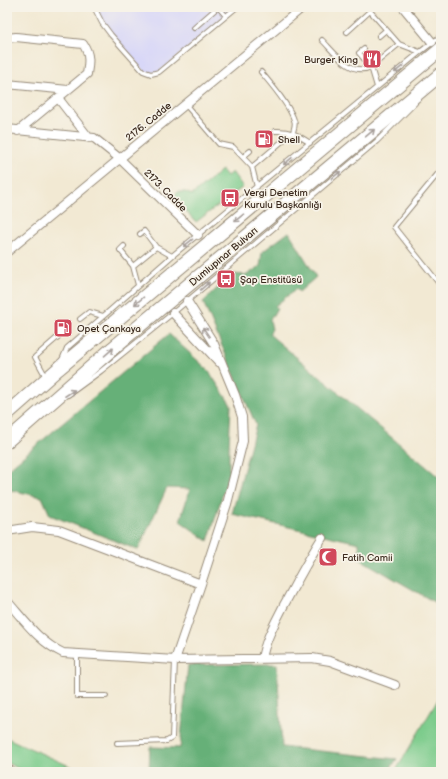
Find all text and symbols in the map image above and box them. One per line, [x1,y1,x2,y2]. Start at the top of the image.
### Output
restaurant icon: Burger King [361,48,383,70]
place label: Burger King [304,54,358,66]
one-way arrow [394,65,405,73]
street label: 2176. Cadde [123,100,174,144]
fuel station icon: Shell [253,128,275,150]
one-way arrow [365,129,375,138]
place label: Shell [278,134,300,146]
one-way arrow [283,156,294,165]
street label: 2173. Cadde [141,167,189,215]
one-way arrow [331,171,342,180]
bus stop icon: Vergi Denetim Kurulu Başkanlığı [219,187,241,209]
place label: Vergi Denetim Kurulu Başkanlığı [244,187,322,211]
one-way arrow [234,213,245,222]
street label: Dumlupınar Bulvarı [187,225,260,289]
one-way arrow [183,239,193,248]
bus stop icon: Şap Enstitüsü [215,268,237,290]
place label: Şap Enstitüsü [240,274,302,286]
one-way arrow [200,281,210,291]
one-way arrow [134,297,145,306]
fuel station icon: Opet Çankaya [52,317,74,339]
place label: Opet Çankaya [77,323,141,335]
one-way arrow [202,327,210,338]
one-way arrow [104,347,114,356]
one-way arrow [65,389,76,397]
mosque icon: Fatih Camii [317,546,339,568]
place label: Fatih Camii [342,552,393,564]

